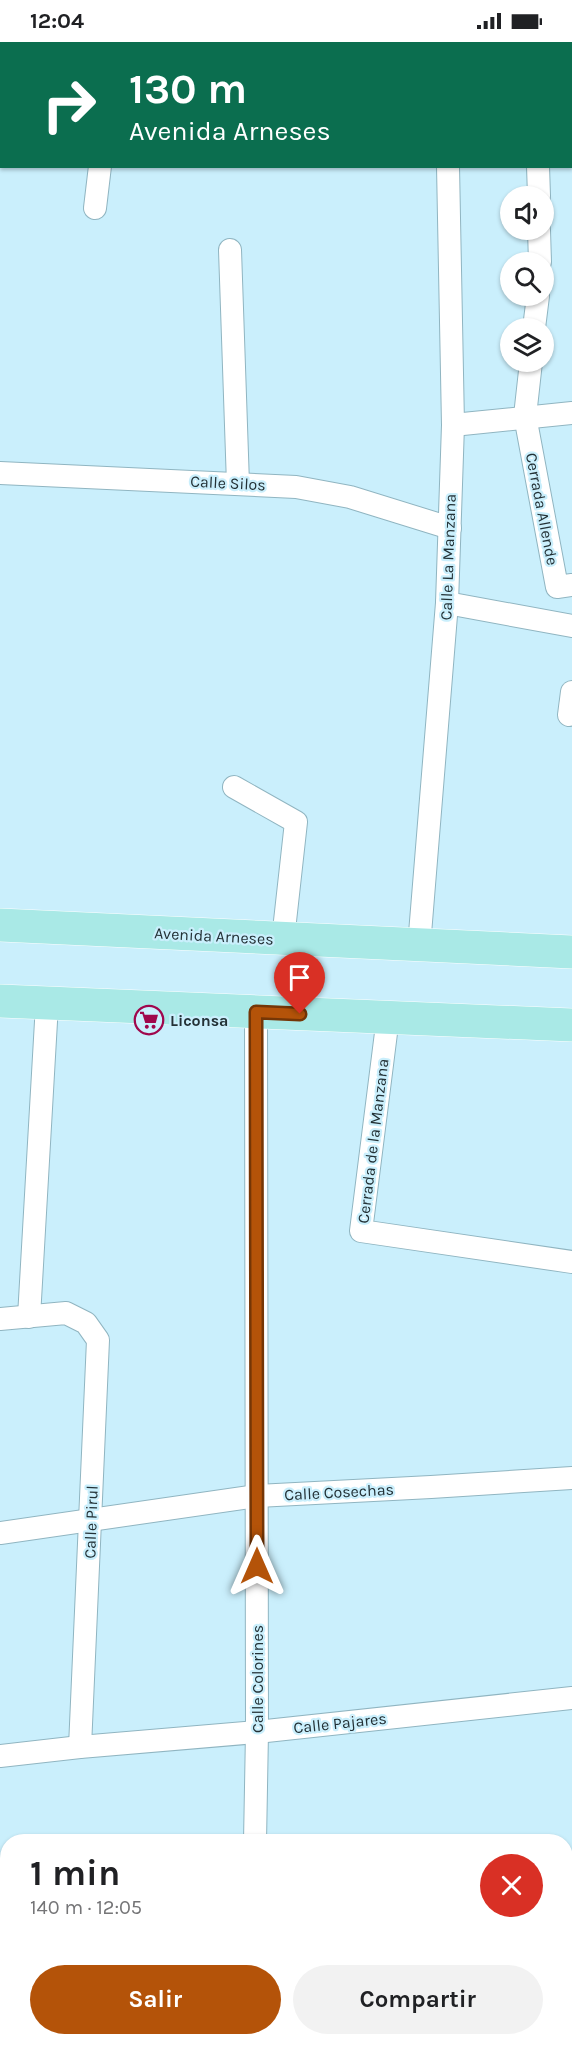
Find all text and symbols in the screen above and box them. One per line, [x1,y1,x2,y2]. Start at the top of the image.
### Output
text: 12:04 [30,8,84,34]
text: 130 m [129,64,247,114]
icon: right [30,66,108,144]
text: Avenida Arneses [129,115,331,147]
map controls [500,186,554,372]
button: sound [500,186,554,240]
button: search [500,252,554,306]
button: layers [500,318,554,372]
street label: Cerrada Allende [522,451,562,567]
street label: Calle Silos [190,472,266,494]
street label: Calle La Manzana [436,493,460,621]
street label: Avenida Arneses [154,923,274,949]
pin [274,952,325,1014]
icon: arrive [283,961,316,994]
supermarket icon: Liconsa [133,1004,165,1036]
place label: Liconsa [170,1011,228,1030]
street label: Cerrada de la Manzana [353,1057,393,1225]
street label: Calle Cosechas [284,1480,394,1504]
street label: Calle Pirul [80,1485,102,1559]
position arrow [225,1534,289,1598]
street label: Calle Colorines [248,1625,267,1733]
street label: Calle Pajares [293,1709,387,1737]
text: 1 min [30,1852,120,1894]
button: close [480,1854,543,1917]
text: 140 m · 12:05 [30,1896,142,1919]
button: Salir [30,1965,281,2034]
button: Compartir [293,1965,543,2034]

